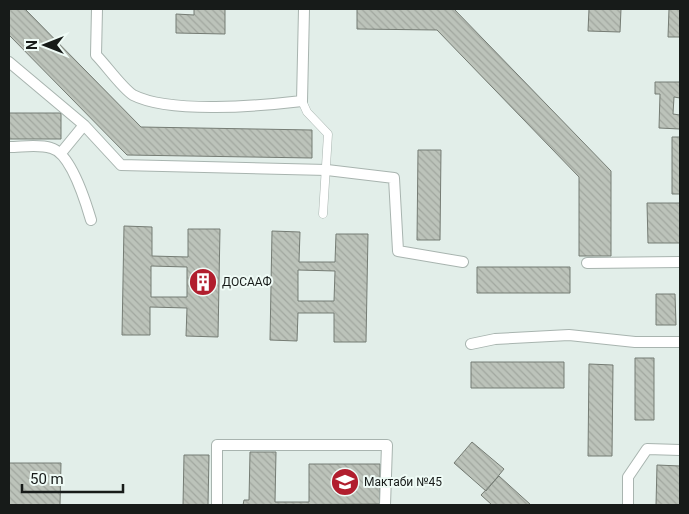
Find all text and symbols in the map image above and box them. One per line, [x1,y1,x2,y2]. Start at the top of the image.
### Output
north arrow [20,20,70,70]
text: N [24,40,40,50]
building icon: ДОСААФ [188,267,218,297]
place label: ДОСААФ [222,275,272,289]
scale bar [22,462,124,494]
school or university icon: Мактаби №45 [330,467,360,497]
text: 50 m [30,470,64,488]
place label: Мактаби №45 [364,475,442,489]

